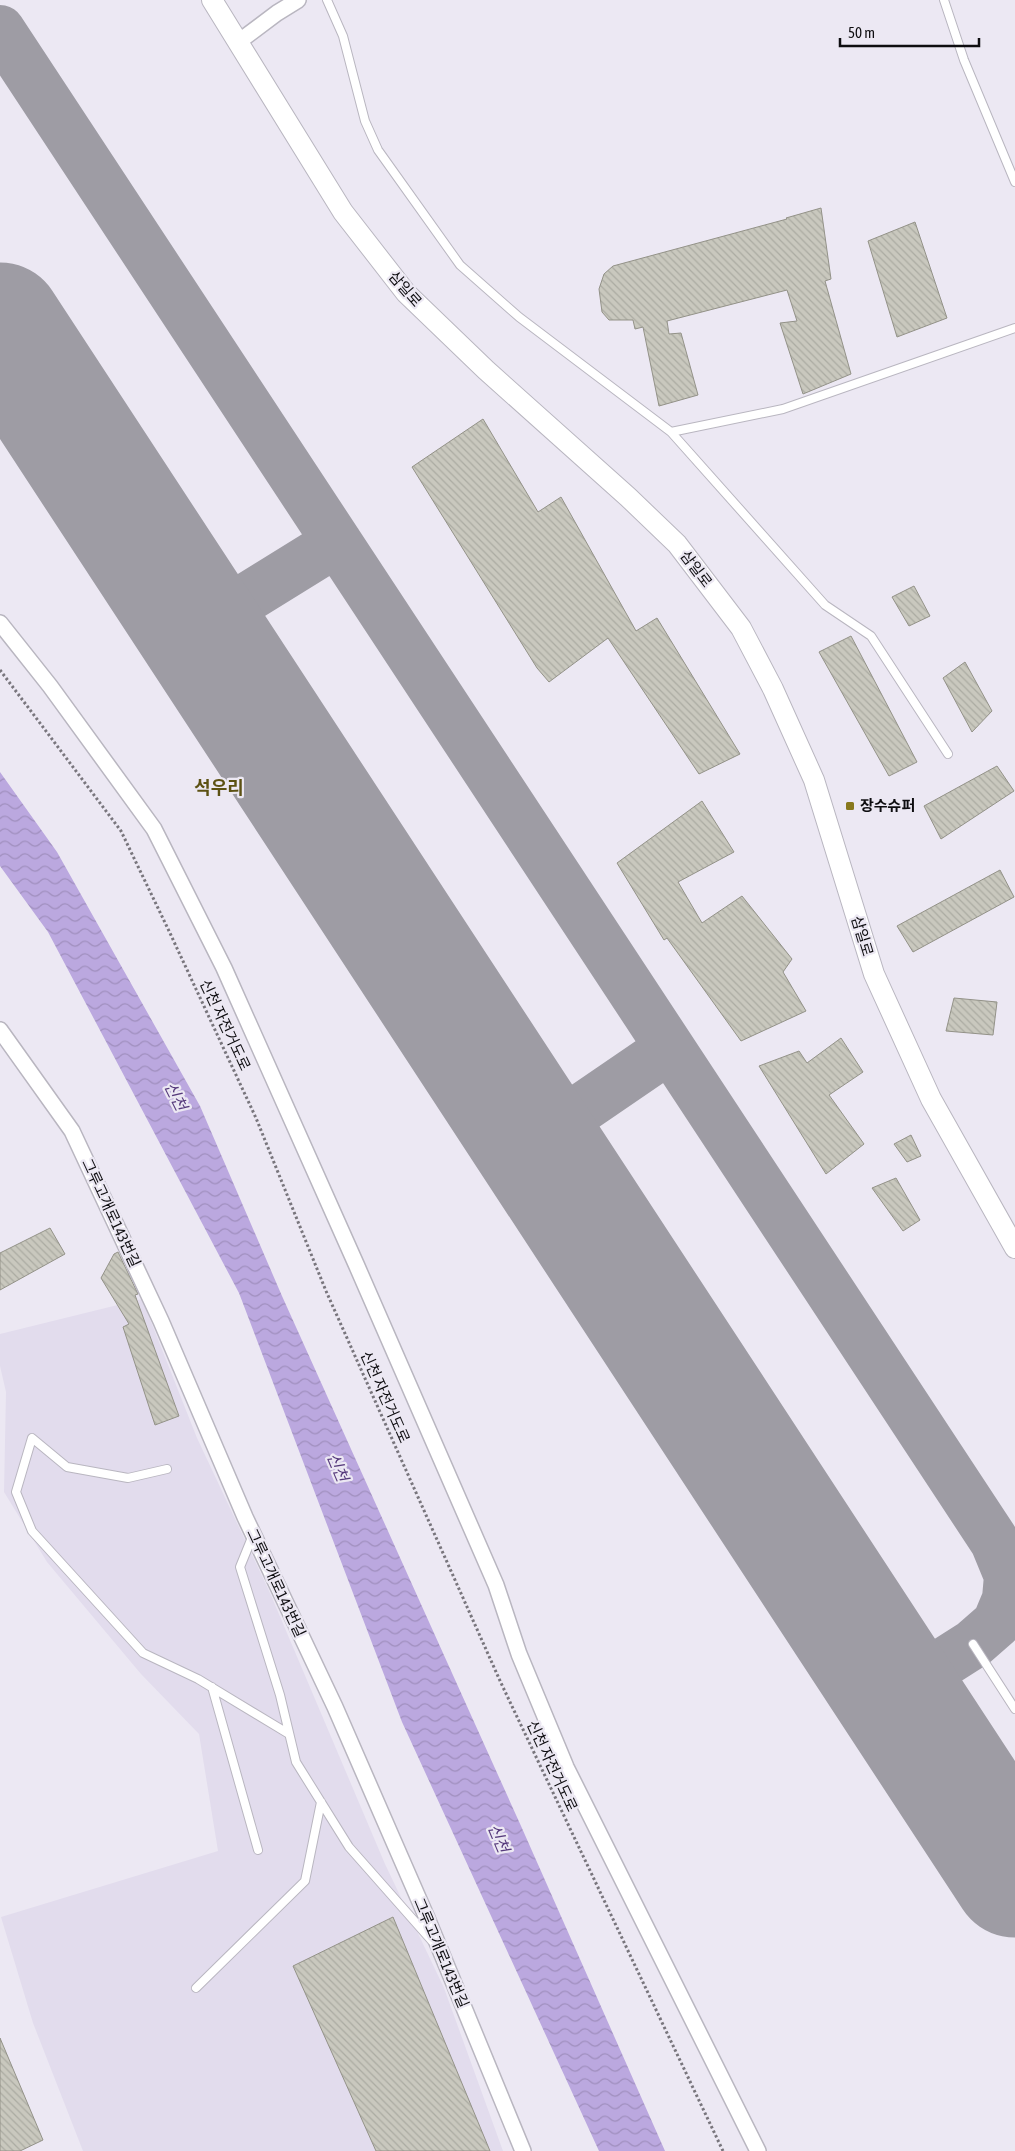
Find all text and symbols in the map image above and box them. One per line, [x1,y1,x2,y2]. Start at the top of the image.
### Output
scale bar [840,15,979,47]
text: 50 m [848,24,875,41]
street label: 삼일로 [385,267,425,310]
street label: 삼일로 [677,547,716,590]
district label: 석우리 [194,777,244,798]
place label: 장수슈퍼 [860,797,915,814]
marker: 장수슈퍼 [844,800,856,812]
street label: 삼일로 [848,914,877,958]
street label: 신천 자전거도로 [197,976,254,1073]
water label: 신천 [161,1079,192,1115]
street label: 그루고개로143번길 [79,1156,144,1270]
street label: 신천 자전거도로 [358,1348,413,1445]
water label: 신천 [324,1450,353,1486]
street label: 그루고개로143번길 [244,1526,309,1640]
street label: 신천 자전거도로 [524,1717,581,1814]
water label: 신천 [485,1821,514,1857]
street label: 그루고개로143번길 [411,1895,472,2010]

